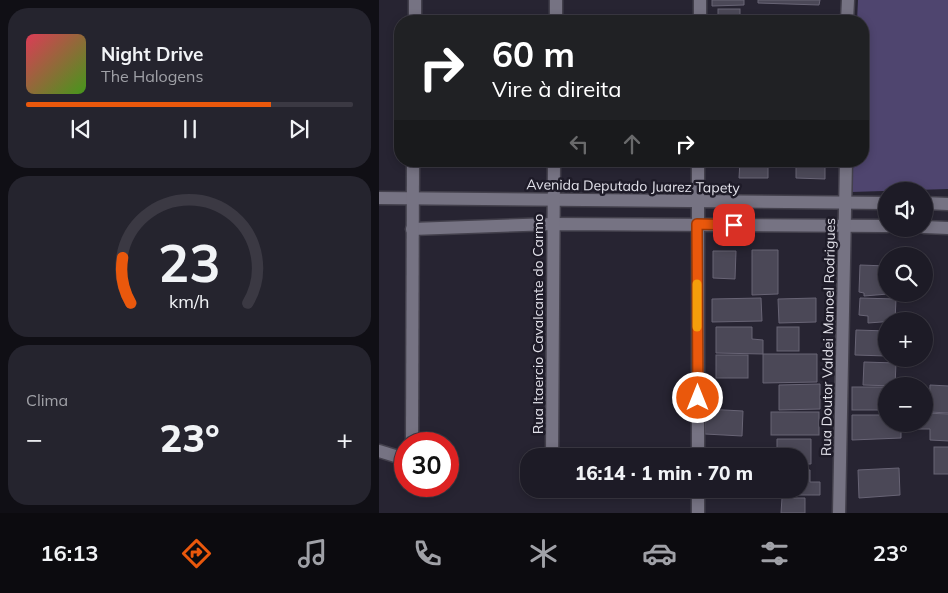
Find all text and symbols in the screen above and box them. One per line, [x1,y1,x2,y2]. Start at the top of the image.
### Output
text: 60 m [492,32,575,76]
icon: right [409,35,474,100]
text: Night Drive [101,42,203,66]
text: The Halogens [101,66,203,86]
text: Vire à direita [492,75,621,103]
icon: previous [67,115,95,143]
icon: pause [176,115,204,143]
icon: next [285,115,313,143]
icon: left [565,130,593,158]
icon: ahead [618,130,646,158]
icon: right [671,130,699,158]
street label: Avenida Deputado Juarez Tapety [526,175,740,197]
map controls [878,182,933,432]
button: sound [878,182,933,237]
pin [713,204,755,246]
icon: arrive [720,211,748,239]
street label: Rua Itaercio Cavalcante do Carmo [529,214,547,434]
street label: Rua Doutor Valdei Manoel Rodrigues [817,218,839,456]
text: 23 [158,230,221,295]
button: search [878,247,933,302]
text: km/h [169,290,210,312]
button: + [878,312,933,367]
position arrow [671,371,723,423]
button: − [878,377,933,432]
text: Clima [26,390,68,410]
text: 23° [159,414,220,462]
text: − [26,421,43,456]
text: + [336,421,353,456]
speed limit sign: 30 [394,432,459,497]
text: 16:14 · 1 min · 70 m [575,461,753,485]
icon: directions [179,536,214,571]
icon: music [295,536,330,571]
icon: phone [410,536,445,571]
icon: climate [526,536,561,571]
icon: car [642,536,677,571]
icon: filters [757,536,792,571]
text: 16:13 [40,539,99,567]
text: 23° [873,539,908,567]

